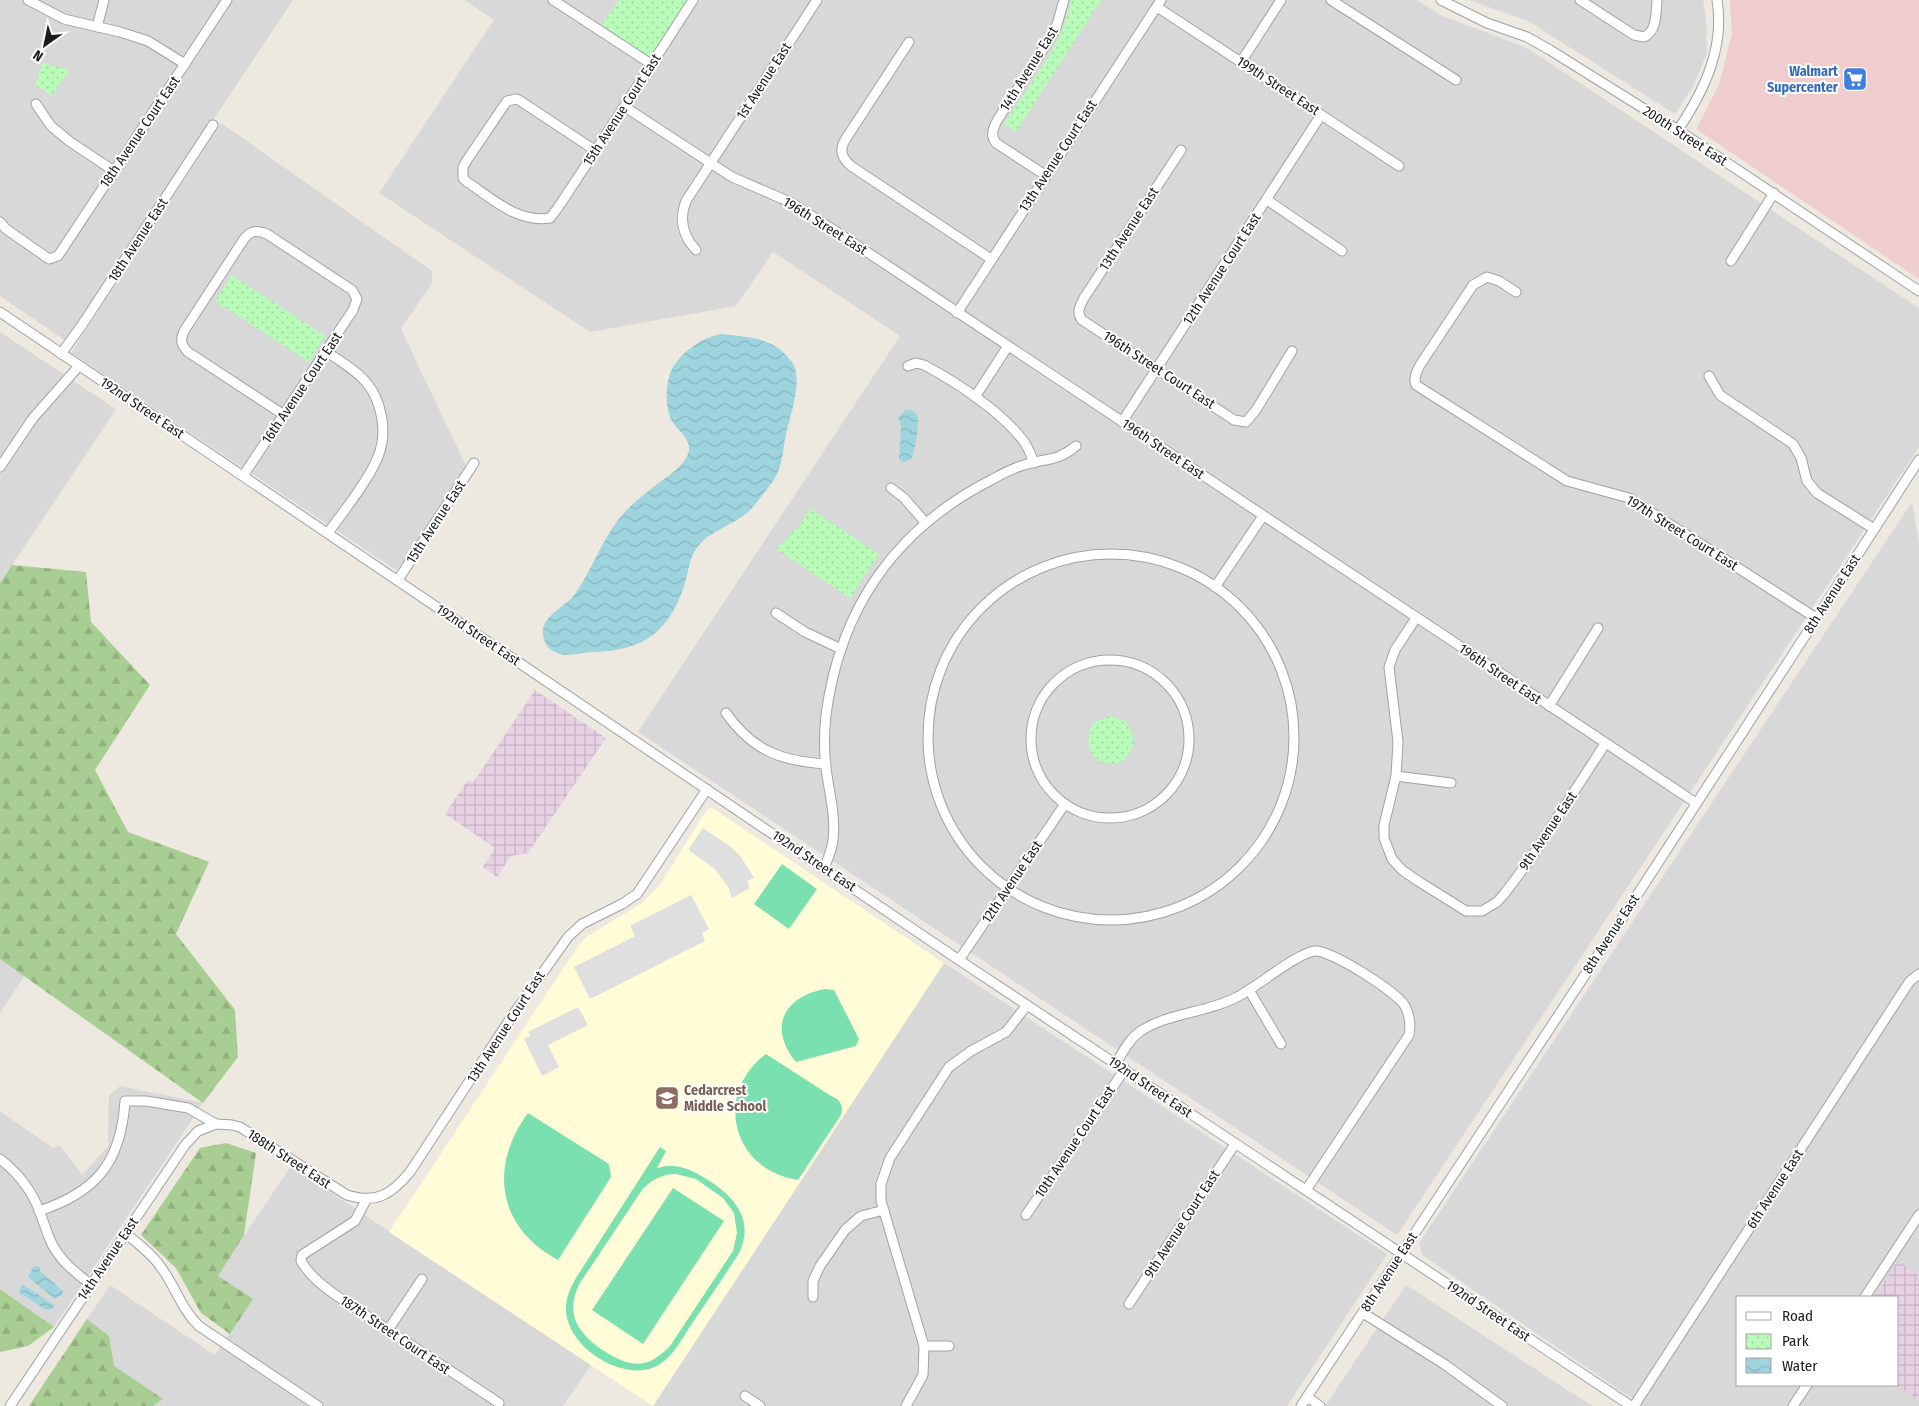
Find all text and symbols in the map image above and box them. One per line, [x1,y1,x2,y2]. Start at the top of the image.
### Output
north arrow [20,20,70,70]
street label: 14th Avenue East [996,23,1062,114]
street label: 1st Avenue East [733,39,795,123]
text: N [30,46,46,65]
street label: 15th Avenue Court East [579,50,665,169]
street label: 199th Street East [1233,53,1323,119]
place label: Walmart Supercenter [1767,63,1839,96]
supermarket icon: Walmart Supercenter [1842,66,1868,92]
street label: 18th Avenue Court East [96,73,184,191]
street label: 13th Avenue Court East [1015,96,1101,215]
street label: 200th Street East [1640,102,1731,170]
street label: 13th Avenue East [1096,184,1163,274]
street label: 196th Street East [780,193,871,259]
street label: 18th Avenue East [105,194,172,285]
street label: 12th Avenue Court East [1179,209,1265,328]
street label: 196th Street Court East [1100,327,1219,413]
street label: 16th Avenue Court East [258,329,346,447]
street label: 192nd Street East [97,374,188,443]
street label: 196th Street East [1118,415,1208,483]
street label: 15th Avenue East [403,477,470,567]
street label: 197th Street Court East [1623,492,1741,575]
street label: 8th Avenue East [1800,551,1864,637]
street label: 192nd Street East [433,601,524,670]
street label: 196th Street East [1455,640,1545,708]
street label: 9th Avenue East [1515,788,1581,874]
street label: 192nd Street East [769,827,860,896]
street label: 12th Avenue East [978,837,1046,927]
street label: 8th Avenue East [1579,891,1643,977]
street label: 13th Avenue Court East [463,967,549,1086]
street label: 192nd Street East [1105,1053,1196,1122]
place label: Cedarcrest Middle School [684,1082,766,1115]
street label: 10th Avenue Court East [1031,1082,1119,1201]
school or university icon: Cedarcrest Middle School [654,1085,680,1111]
street label: 188th Street East [244,1126,334,1193]
street label: 6th Avenue East [1743,1146,1807,1232]
street label: 9th Avenue Court East [1141,1166,1224,1281]
street label: 14th Avenue East [74,1214,142,1304]
street label: 8th Avenue East [1357,1229,1421,1315]
street label: 192nd Street East [1443,1277,1534,1346]
street label: 187th Street Court East [337,1292,454,1378]
legend [1736,1296,1899,1386]
text: Road [1782,1307,1813,1325]
text: Park [1782,1332,1809,1350]
text: Water [1782,1357,1818,1375]

